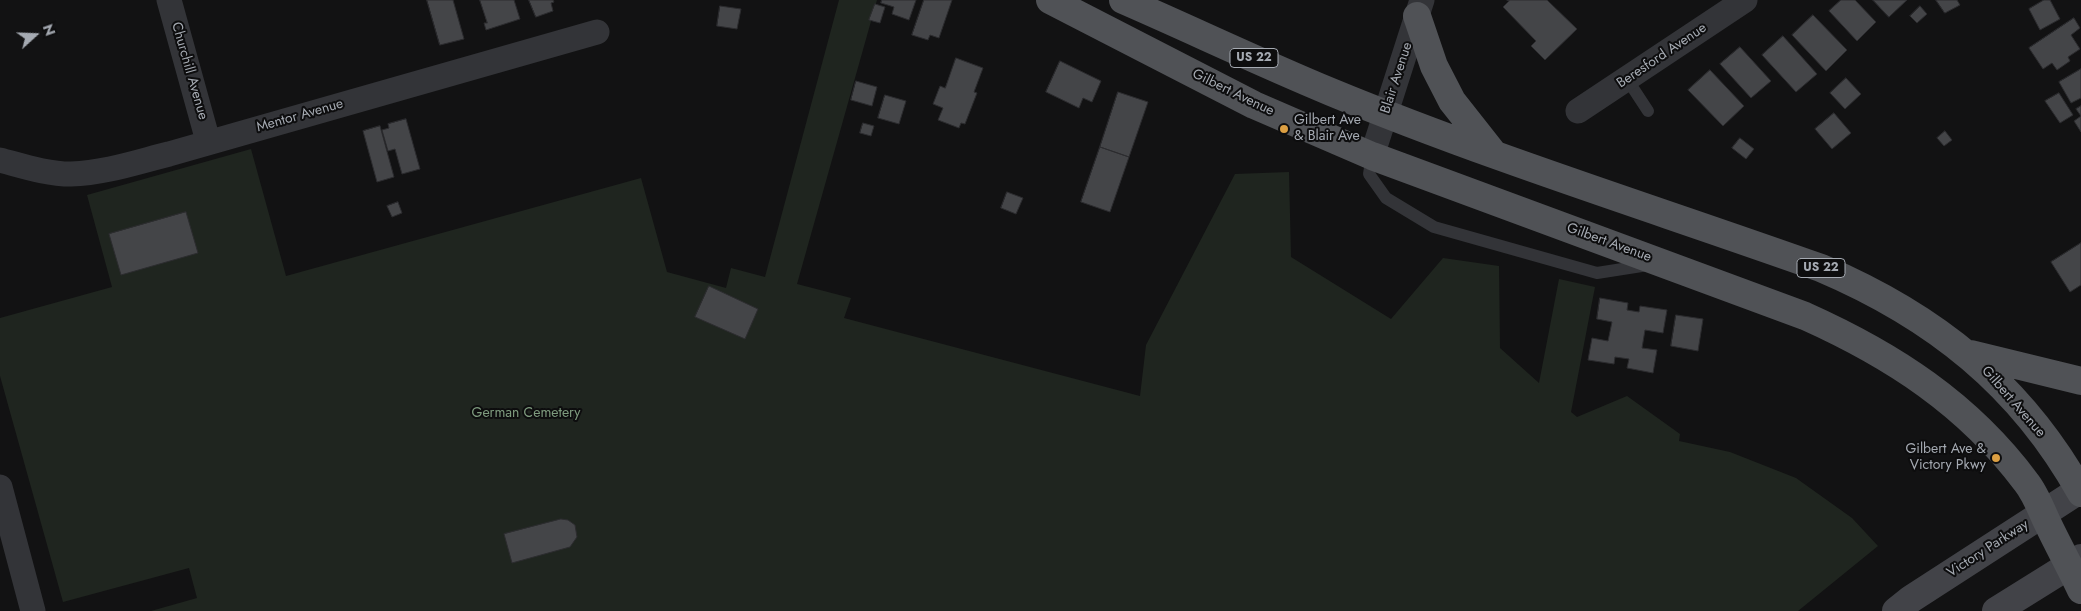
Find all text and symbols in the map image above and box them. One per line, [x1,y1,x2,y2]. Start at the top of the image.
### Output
north arrow [10,10,60,60]
street label: Churchill Avenue [167,20,211,122]
street label: Beresford Avenue [1614,20,1710,92]
text: N [38,21,60,39]
street label: Blair Avenue [1378,40,1416,116]
road number: US 22 [1230,48,1278,68]
street label: Gilbert Avenue [1189,66,1277,120]
street label: Mentor Avenue [255,96,345,136]
place label: Gilbert Ave & Blair Ave [1294,113,1361,146]
marker: Gilbert Ave & Blair Ave [1278,123,1290,135]
street label: Gilbert Avenue [1564,220,1654,266]
road number: US 22 [1797,258,1845,278]
street label: Gilbert Avenue [1978,363,2048,441]
park label: German Cemetery [472,406,580,422]
place label: Gilbert Ave & Victory Pkwy [1905,442,1986,474]
marker: Gilbert Ave & Victory Pkwy [1990,452,2002,464]
street label: Victory Parkway [1944,516,2032,582]

